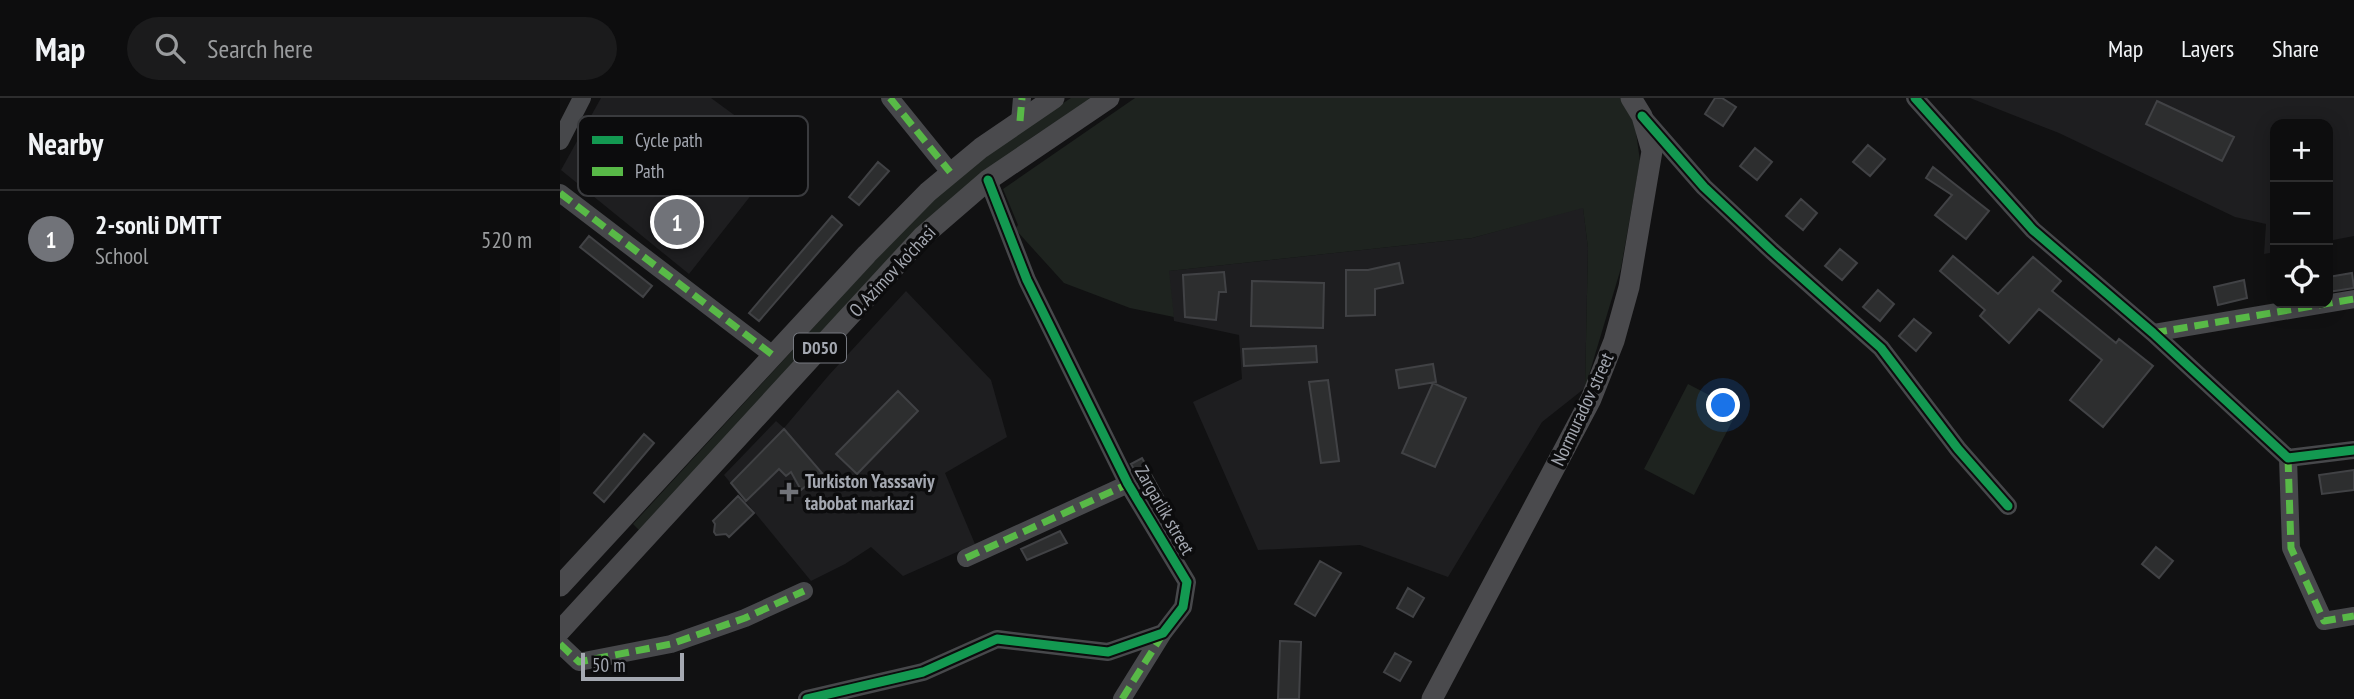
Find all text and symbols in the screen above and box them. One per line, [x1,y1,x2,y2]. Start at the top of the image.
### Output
search box [127,17,617,80]
text: Map [35,27,85,70]
icon: search [151,29,189,67]
text: Search here [207,32,313,65]
text: Map [2108,33,2143,64]
text: Layers [2181,33,2234,64]
text: Share [2272,33,2319,64]
legend [578,116,808,196]
map controls [2270,119,2333,308]
button: + [2270,119,2333,182]
text: Nearby [28,124,103,163]
text: Cycle path [635,128,703,152]
text: Path [635,159,664,183]
button: − [2270,182,2333,245]
pin: 1 [654,196,700,248]
text: 2-sonli DMTT [95,208,221,241]
street label: O. Azimov ko'chasi [844,220,940,322]
text: 1 [46,225,57,254]
text: 520 m [481,225,532,254]
text: School [95,241,148,270]
button: locate [2270,245,2333,308]
road number: D050 [794,334,846,362]
street label: Normuradov street [1545,348,1619,469]
your location [1706,388,1740,422]
street label: Zargarlik street [1130,461,1201,560]
place label: Turkiston Yasssaviy tabobat markazi [805,469,935,515]
marker: Turkiston Yasssaviy tabobat markazi [779,482,799,502]
scale bar [581,650,684,682]
text: 50 m [592,653,626,677]

